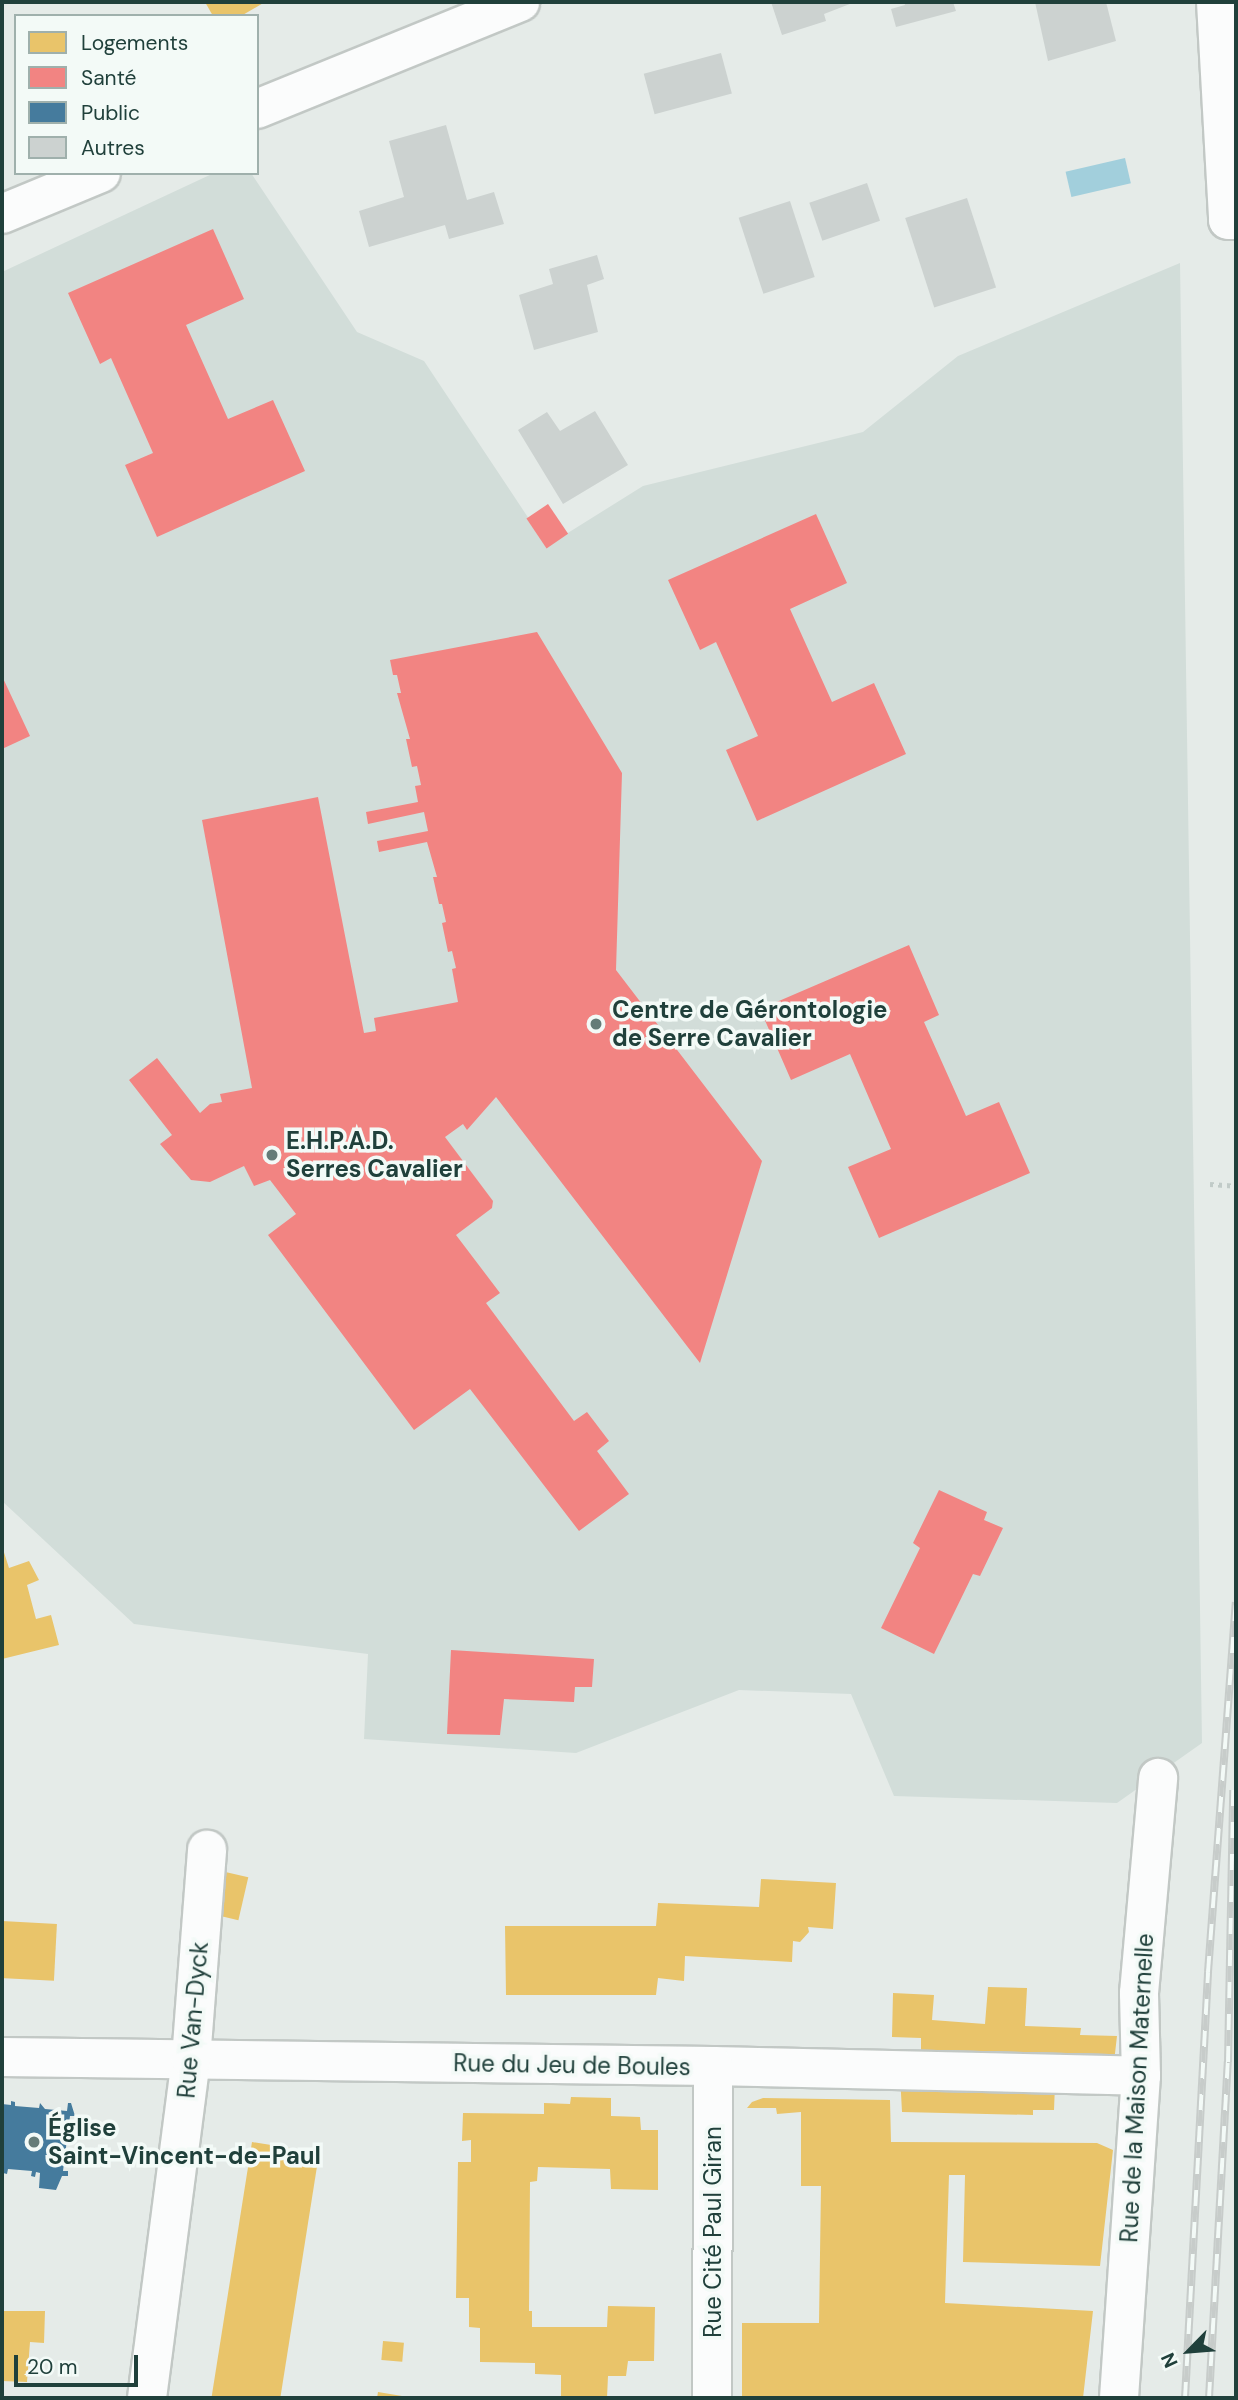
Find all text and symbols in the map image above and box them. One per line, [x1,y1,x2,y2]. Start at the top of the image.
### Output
legend [14,14,259,175]
text: Logements [81,29,188,57]
text: Santé [81,64,137,92]
text: Public [81,99,140,127]
text: Autres [81,134,145,162]
place label: Centre de Gérontologie de Serre Cavalier [612,996,887,1052]
marker: Centre de Gérontologie de Serre Cavalier [586,1014,606,1034]
place label: E.H.P.A.D. Serres Cavalier [286,1127,463,1183]
marker: E.H.P.A.D. Serres Cavalier [264,1147,280,1163]
street label: Rue de la Maison Maternelle [1115,1933,1159,2243]
street label: Rue Van-Dyck [172,1940,214,2100]
street label: Rue du Jeu de Boules [453,2049,691,2081]
place label: Église Saint-Vincent-de-Paul [48,2114,321,2170]
street label: Rue Cité Paul Giran [699,2126,727,2338]
marker: Église Saint-Vincent-de-Paul [26,2134,42,2150]
north arrow [1154,2316,1224,2386]
scale bar [18,2340,142,2384]
text: N [1155,2349,1184,2372]
text: 20 m [27,2353,78,2381]

